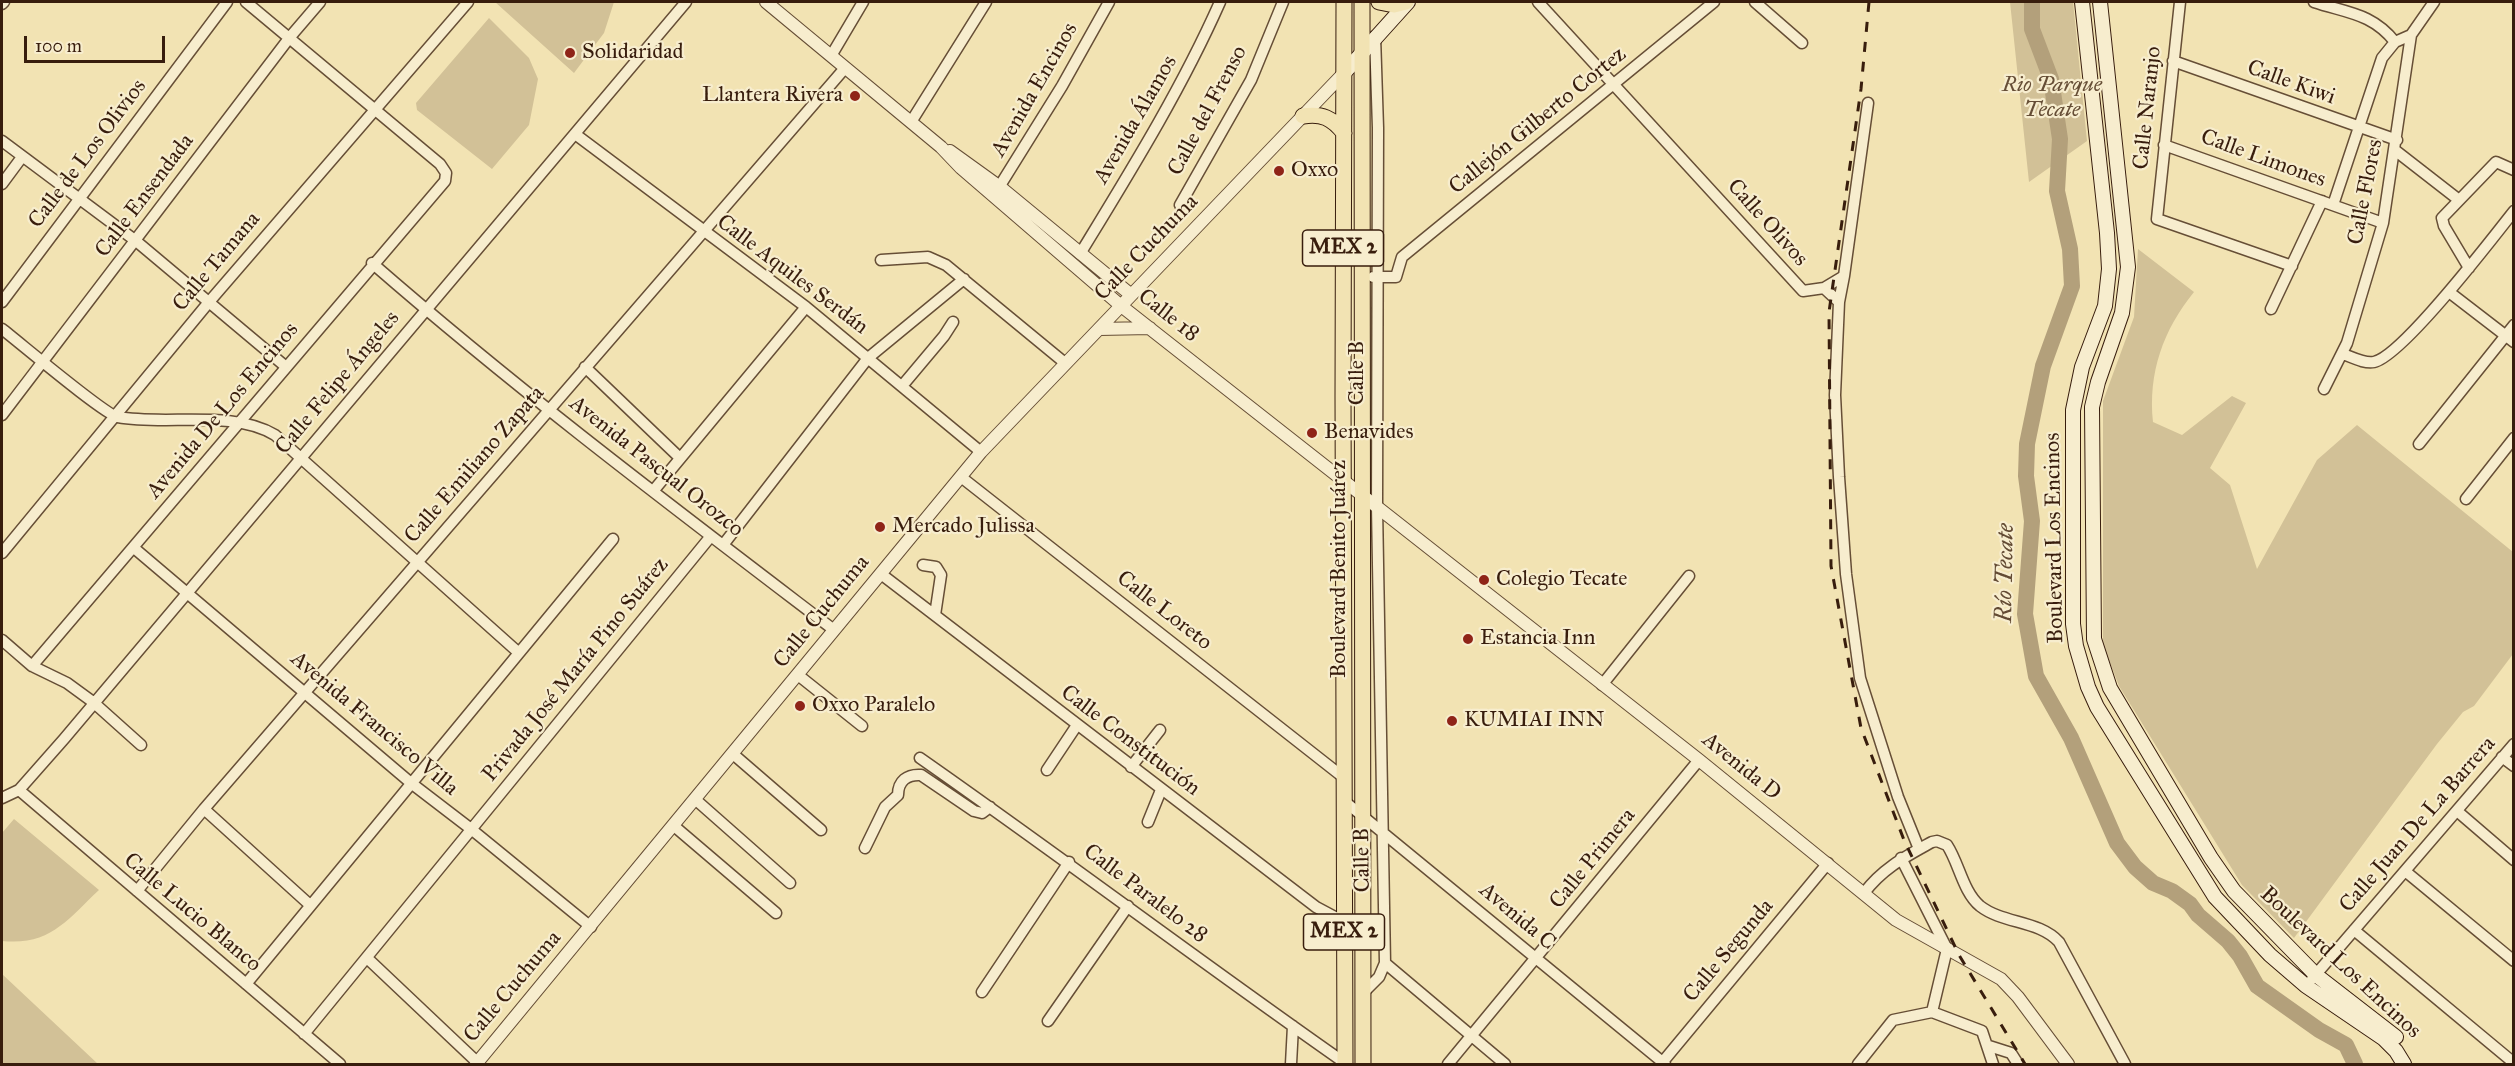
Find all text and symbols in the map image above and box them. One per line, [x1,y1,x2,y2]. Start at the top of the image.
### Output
street label: Avenida Encinos [986,18,1084,162]
scale bar [27,24,168,62]
text: 100 m [35,35,82,57]
place label: Solidaridad [582,40,684,66]
street label: Calle del Frenso [1163,42,1253,180]
street label: Callejón Gilberto Cortez [1444,42,1632,200]
street label: Calle Naranjo [2128,45,2168,171]
marker: Solidaridad [563,46,577,60]
street label: Avenida Álamos [1089,51,1183,189]
street label: Calle Kiwi [2243,55,2339,111]
park label: Rio Parque Tecate [2002,73,2102,124]
street label: Calle de Los Olivios [23,74,153,234]
place label: Llantera Rivera [702,83,843,109]
marker: Llantera Rivera [848,89,862,103]
street label: Calle Limones [2197,124,2329,194]
street label: Calle Ensendada [90,129,200,263]
street label: Calle Flores [2343,137,2389,247]
place label: Oxxo [1291,158,1338,184]
marker: Oxxo [1272,164,1286,178]
street label: Calle Olivos [1721,174,1813,272]
street label: Calle Cuchuma [1090,189,1204,307]
street label: Calle Tamana [168,207,266,317]
street label: Calle Aquiles Serdán [711,209,873,341]
road number: MEX 2 [1302,230,1384,266]
street label: Calle 18 [1132,284,1204,348]
street label: Calle Felipe Ángeles [270,306,406,460]
street label: Avenida De Los Encinos [142,317,304,505]
street label: Calle B [1345,341,1371,405]
street label: Calle Emiliano Zapata [399,381,551,549]
street label: Avenida Pascual Orozco [564,391,748,543]
place label: Benavides [1324,420,1414,446]
marker: Benavides [1305,426,1319,440]
street label: Boulevard Los Encinos [2040,432,2070,644]
street label: Boulevard Benito Juárez [1327,460,1353,678]
place label: Mercado Julissa [892,514,1035,540]
marker: Mercado Julissa [873,520,887,534]
water label: Río Tecate [1991,523,2021,623]
street label: Calle Cuchuma [768,550,876,674]
street label: Privada José María Pino Suárez [477,553,675,787]
street label: Calle Loreto [1111,566,1217,656]
place label: Colegio Tecate [1496,567,1627,593]
marker: Colegio Tecate [1477,573,1491,587]
place label: Estancia Inn [1480,626,1595,652]
marker: Estancia Inn [1461,632,1475,646]
street label: Avenida Francisco Villa [285,646,463,802]
street label: Calle Constitución [1055,680,1205,802]
place label: Oxxo Paralelo [812,693,935,719]
marker: Oxxo Paralelo [793,699,807,713]
place label: KUMIAI INN [1464,708,1604,734]
marker: KUMIAI INN [1445,714,1459,728]
street label: Avenida D [1696,727,1786,807]
street label: Calle Juan De La Barrera [2334,732,2502,918]
street label: Calle Primera [1544,803,1642,915]
street label: Calle B [1349,827,1377,893]
street label: Calle Paralelo 28 [1078,839,1212,949]
street label: Calle Lucio Blanco [118,848,266,978]
street label: Avenida C [1474,878,1560,956]
street label: Boulevard Los Encinos [2254,882,2426,1044]
street label: Calle Segunda [1678,894,1780,1008]
road number: MEX 2 [1304,914,1384,950]
street label: Calle Cuchuma [459,926,567,1048]

